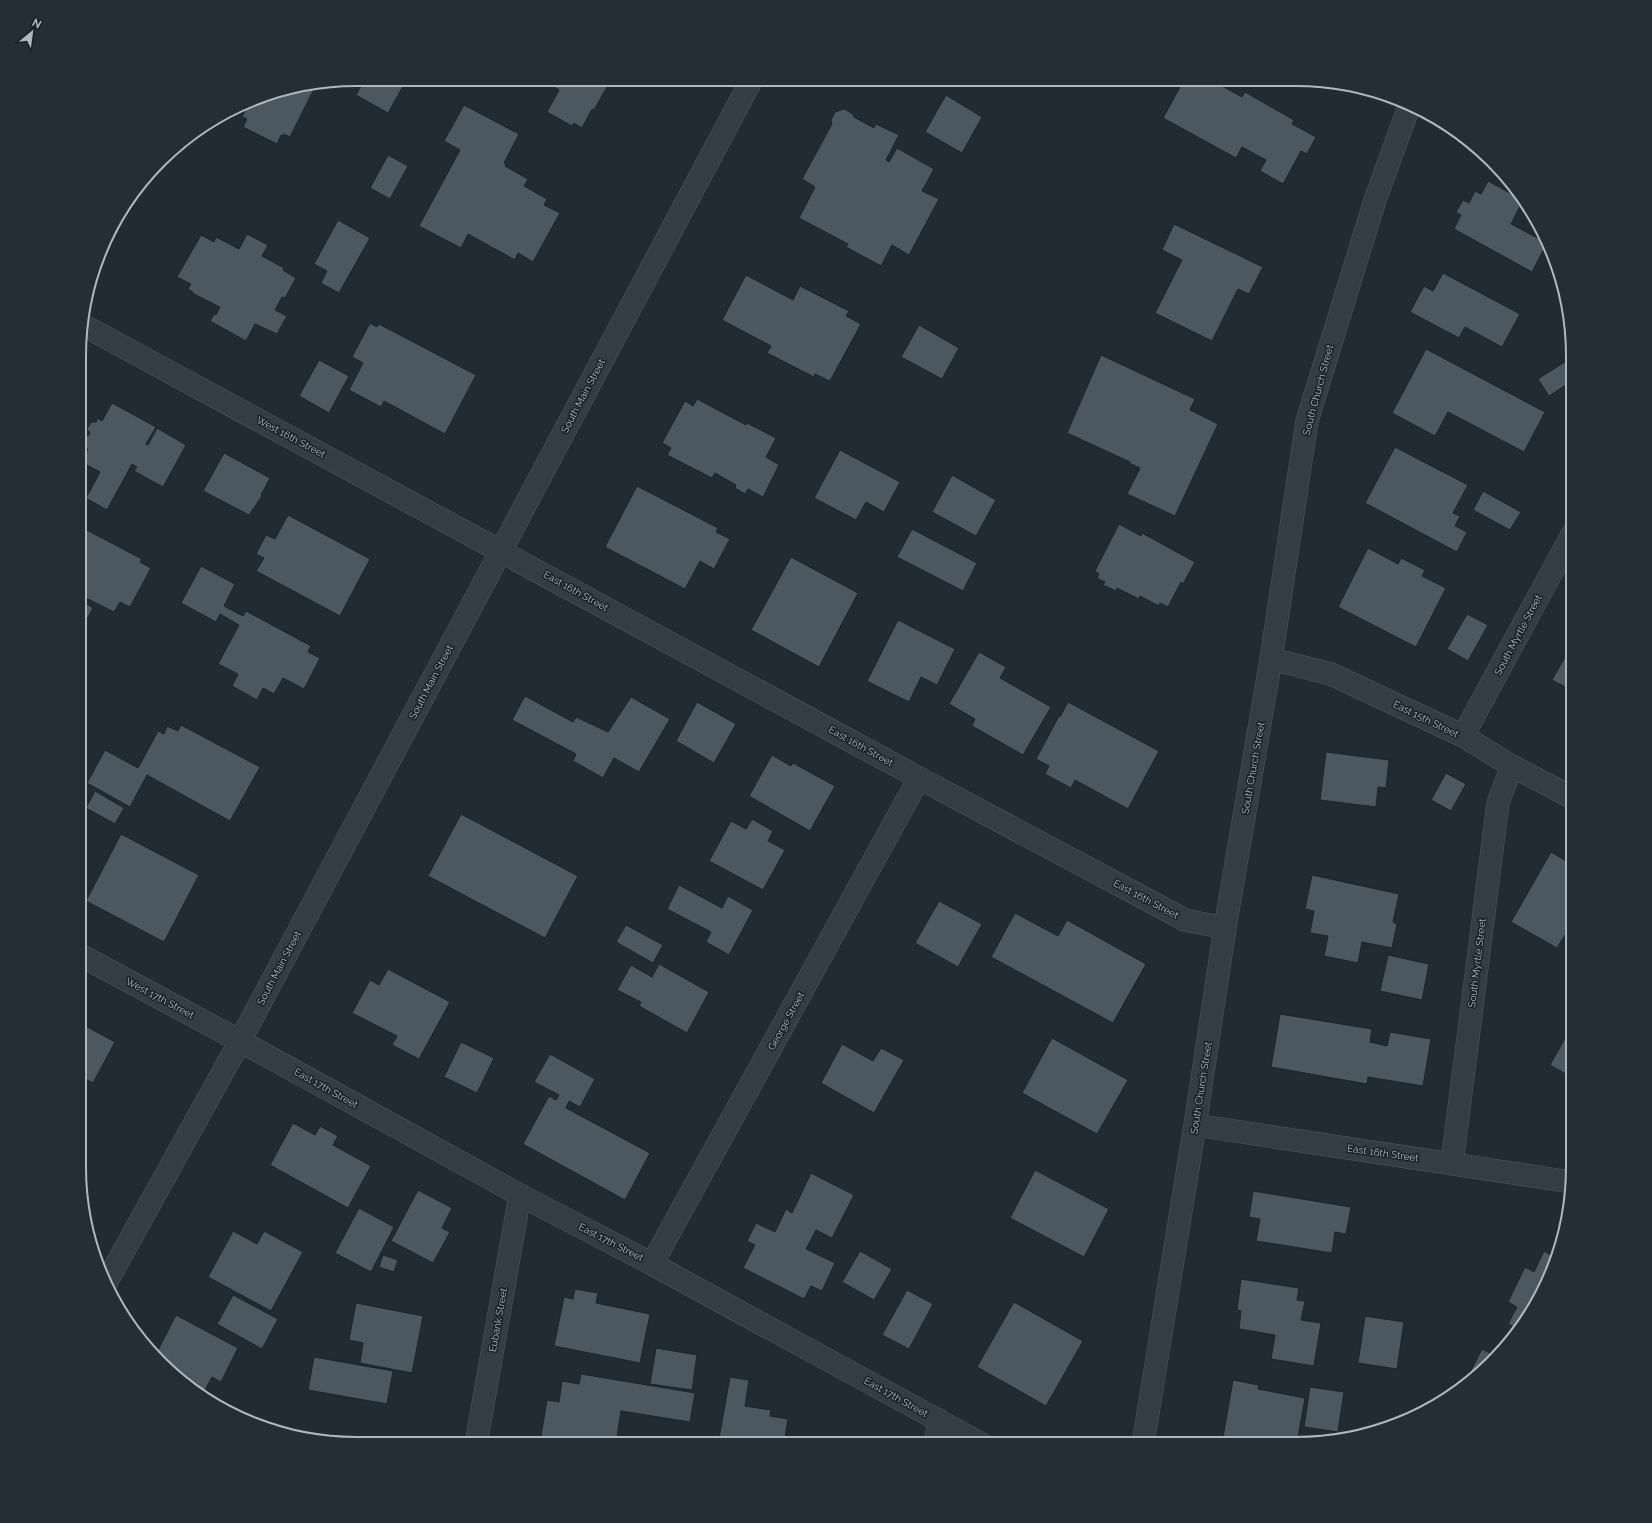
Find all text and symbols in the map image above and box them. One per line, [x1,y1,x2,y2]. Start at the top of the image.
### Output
north arrow [12,12,52,52]
text: N [30,16,43,31]
street label: South Church Street [1301,343,1336,436]
street label: South Main Street [559,357,607,435]
street label: West 16th Street [255,414,328,460]
street label: East 16th Street [542,569,611,614]
street label: South Myrtle Street [1492,592,1544,677]
street label: South Main Street [407,643,455,721]
street label: East 15th Street [1391,698,1461,740]
street label: South Church Street [1239,720,1267,815]
street label: East 16th Street [827,724,896,769]
street label: East 16th Street [1112,877,1181,921]
street label: South Myrtle Street [1466,917,1488,1008]
street label: South Main Street [255,929,303,1007]
street label: West 17th Street [124,975,196,1021]
street label: George Street [766,989,807,1052]
street label: South Church Street [1188,1040,1214,1135]
street label: East 17th Street [292,1066,360,1110]
street label: East 16th Street [1347,1143,1420,1164]
street label: East 17th Street [577,1221,646,1263]
street label: Eubank Street [487,1286,509,1353]
street label: East 17th Street [862,1375,930,1419]

